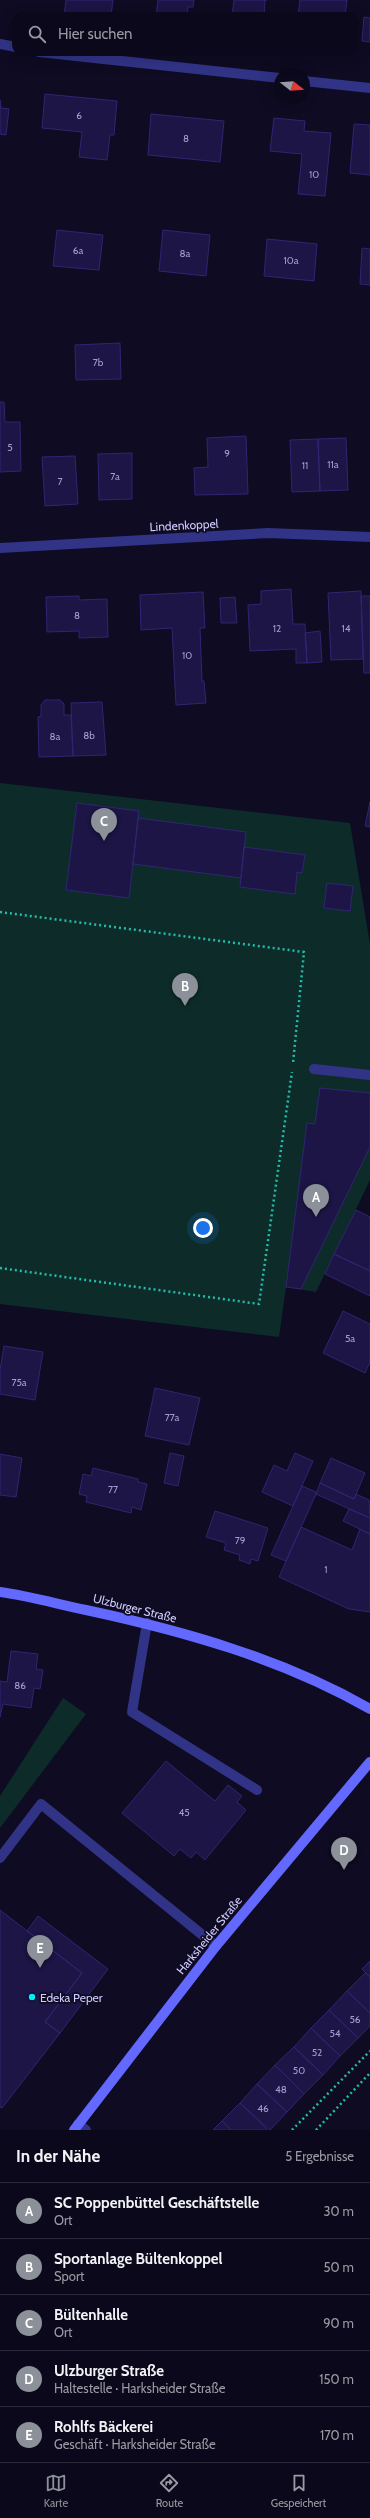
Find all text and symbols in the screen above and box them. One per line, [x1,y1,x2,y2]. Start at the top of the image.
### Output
search box [12,12,358,56]
icon: search [26,23,48,45]
text: Hier suchen [58,25,133,43]
north arrow [274,68,310,104]
house number: 6 [76,109,82,122]
house number: 8 [183,132,189,145]
house number: 10 [309,168,319,181]
house number: 6a [73,244,83,257]
house number: 8a [180,247,191,260]
house number: 10a [283,254,299,267]
house number: 7b [93,356,104,369]
house number: 5 [7,441,13,454]
house number: 9 [224,447,230,460]
house number: 11a [327,458,339,471]
house number: 11 [302,459,308,472]
house number: 7a [110,470,120,483]
house number: 7 [57,475,63,488]
street label: Lindenkoppel [149,516,219,534]
house number: 8 [74,609,80,622]
house number: 12 [273,622,281,635]
house number: 14 [341,622,351,635]
house number: 10 [182,649,192,662]
house number: 8b [83,729,95,742]
house number: 8a [50,730,61,743]
pin: C [91,808,117,841]
pin: B [172,973,198,1006]
pin: A [303,1184,329,1217]
your location [193,1218,213,1238]
house number: 5a [345,1332,355,1345]
house number: 75a [11,1376,27,1389]
house number: 77a [165,1411,179,1424]
house number: 77 [108,1483,118,1496]
house number: 79 [235,1534,246,1547]
house number: 1 [324,1563,328,1576]
street label: Ulzburger Straße [92,1590,178,1626]
house number: 86 [14,1679,26,1692]
house number: 45 [178,1806,190,1819]
pin: D [331,1837,357,1870]
street label: Harksheider Straße [173,1893,245,1977]
pin: E [27,1935,53,1968]
place label: Edeka Peper [40,1990,103,2005]
marker: Edeka Peper [27,1992,37,2002]
house number: 56 [349,2013,361,2026]
house number: 54 [329,2027,341,2040]
house number: 52 [312,2046,322,2059]
house number: 50 [293,2064,305,2077]
house number: 48 [275,2083,287,2096]
house number: 46 [257,2102,269,2115]
text: In der Nähe [16,2146,100,2166]
text: 5 Ergebnisse [285,2148,354,2164]
text: SC Poppenbüttel Geschäftstelle [54,2194,259,2212]
text: A [25,2203,33,2219]
text: 30 m [324,2203,354,2219]
text: Ort [54,2212,72,2228]
text: Sportanlage Bültenkoppel [54,2250,223,2268]
text: B [25,2259,33,2275]
text: 50 m [324,2259,354,2275]
text: Sport [54,2268,84,2284]
text: Bültenhalle [54,2306,128,2324]
text: C [25,2315,33,2331]
text: 90 m [323,2315,354,2331]
text: Ort [54,2324,72,2340]
text: Ulzburger Straße [54,2362,164,2380]
text: D [24,2371,34,2387]
text: 150 m [319,2371,354,2387]
text: Haltestelle · Harksheider Straße [54,2380,225,2396]
text: Rohlfs Bäckerei [54,2418,153,2436]
text: E [25,2427,33,2443]
text: 170 m [320,2427,354,2443]
text: Geschäft · Harksheider Straße [54,2436,216,2452]
tab: Karte [44,2472,68,2510]
tab: Route [156,2472,183,2510]
tab: Gespeichert [271,2472,326,2510]

